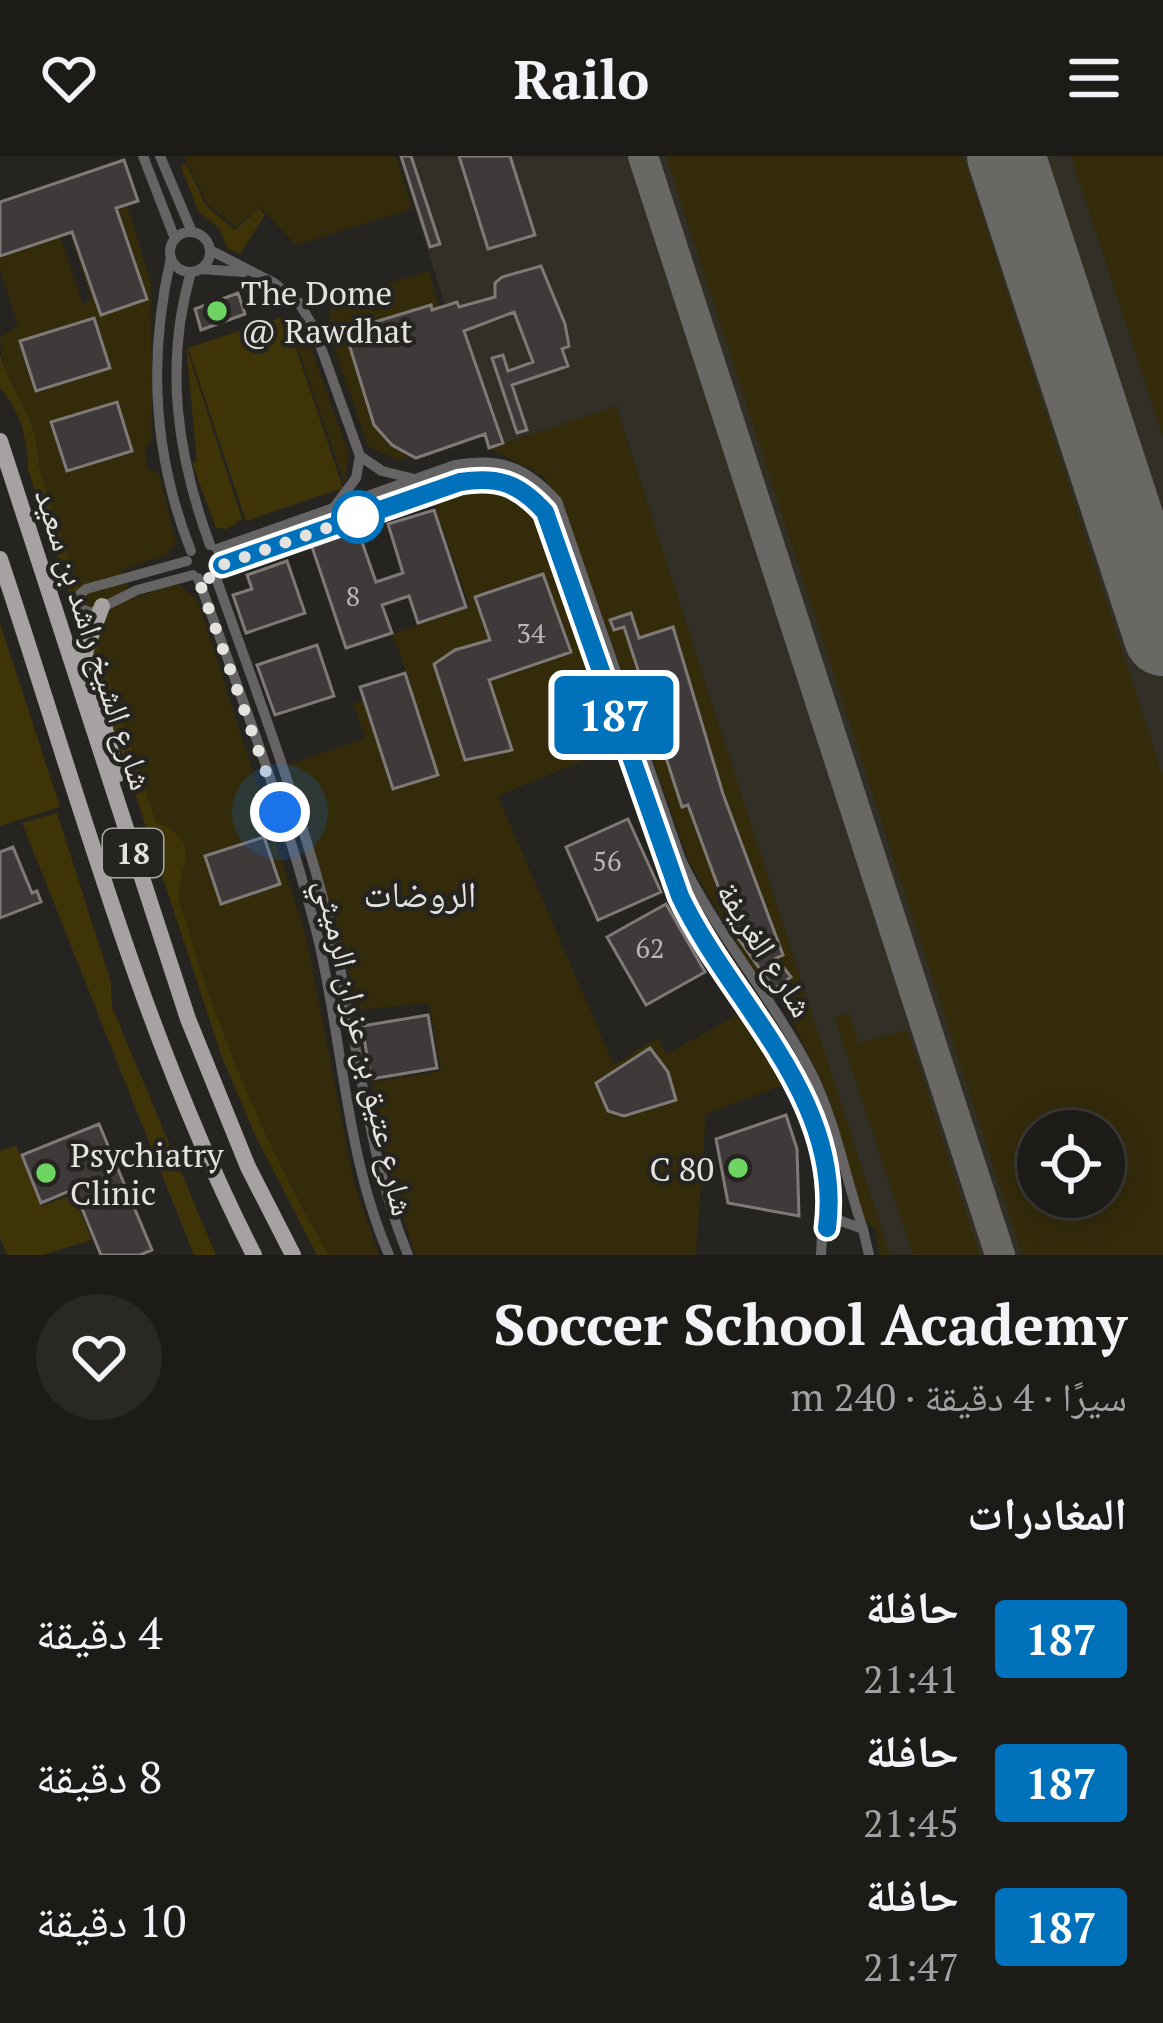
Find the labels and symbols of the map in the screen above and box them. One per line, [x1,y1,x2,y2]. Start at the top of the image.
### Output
place label: The Dome @ Rawdhat [241,271,412,352]
marker: The Dome @ Rawdhat [204,298,230,324]
street label: شارع الشيخ راشد بن سعيد [25,483,164,796]
unlabelled marker [333,492,383,542]
house number: 8 [346,578,360,614]
house number: 34 [517,615,546,651]
line badge: 187 [545,676,683,754]
your location [250,782,310,842]
road number: 18 [103,829,163,877]
house number: 56 [593,843,621,879]
district label: الروضات [364,870,476,917]
street label: شارع الغريفة [708,873,824,1025]
street label: شارع عتيق بن عزران الرميثي [301,874,426,1221]
house number: 62 [636,930,664,966]
place label: Psychiatry Clinic [70,1133,225,1214]
place label: C 80 [650,1147,714,1190]
marker: C 80 [725,1155,751,1181]
marker: Psychiatry Clinic [33,1160,59,1186]

